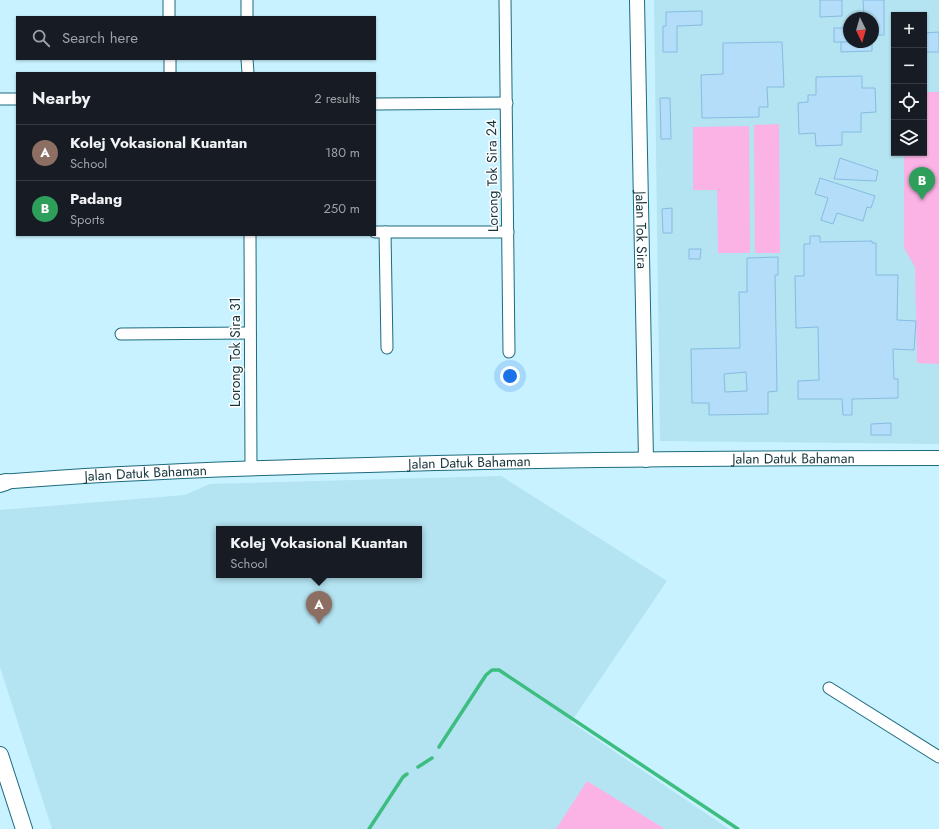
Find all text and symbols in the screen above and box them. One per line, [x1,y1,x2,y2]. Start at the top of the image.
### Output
north arrow [843,12,879,48]
map controls [891,12,927,156]
button: + [891,12,927,48]
search box [16,16,376,60]
icon: search [30,27,52,49]
text: Search here [62,27,138,49]
button: − [891,48,927,84]
button: locate [891,84,927,120]
text: Nearby [32,86,90,110]
text: 2 results [314,89,360,108]
street label: Lorong Tok Sira 24 [481,120,503,232]
button: layers [891,120,927,156]
text: Kolej Vokasional Kuantan [70,132,247,154]
text: A [40,143,50,162]
text: 180 m [325,143,360,162]
text: School [70,154,107,173]
pin: B [909,167,935,200]
text: Padang [70,188,122,210]
street label: Jalan Tok Sira [631,189,652,269]
text: B [41,199,49,218]
text: 250 m [323,199,360,218]
text: Sports [70,210,104,229]
street label: Lorong Tok Sira 31 [225,297,245,407]
your location [500,366,520,386]
street label: Jalan Datuk Bahaman [730,448,855,469]
street label: Jalan Datuk Bahaman [406,451,531,474]
street label: Jalan Datuk Bahaman [82,460,207,486]
popup [216,526,422,578]
text: Kolej Vokasional Kuantan [230,532,408,554]
text: School [230,554,268,573]
pin: A [306,591,332,624]

